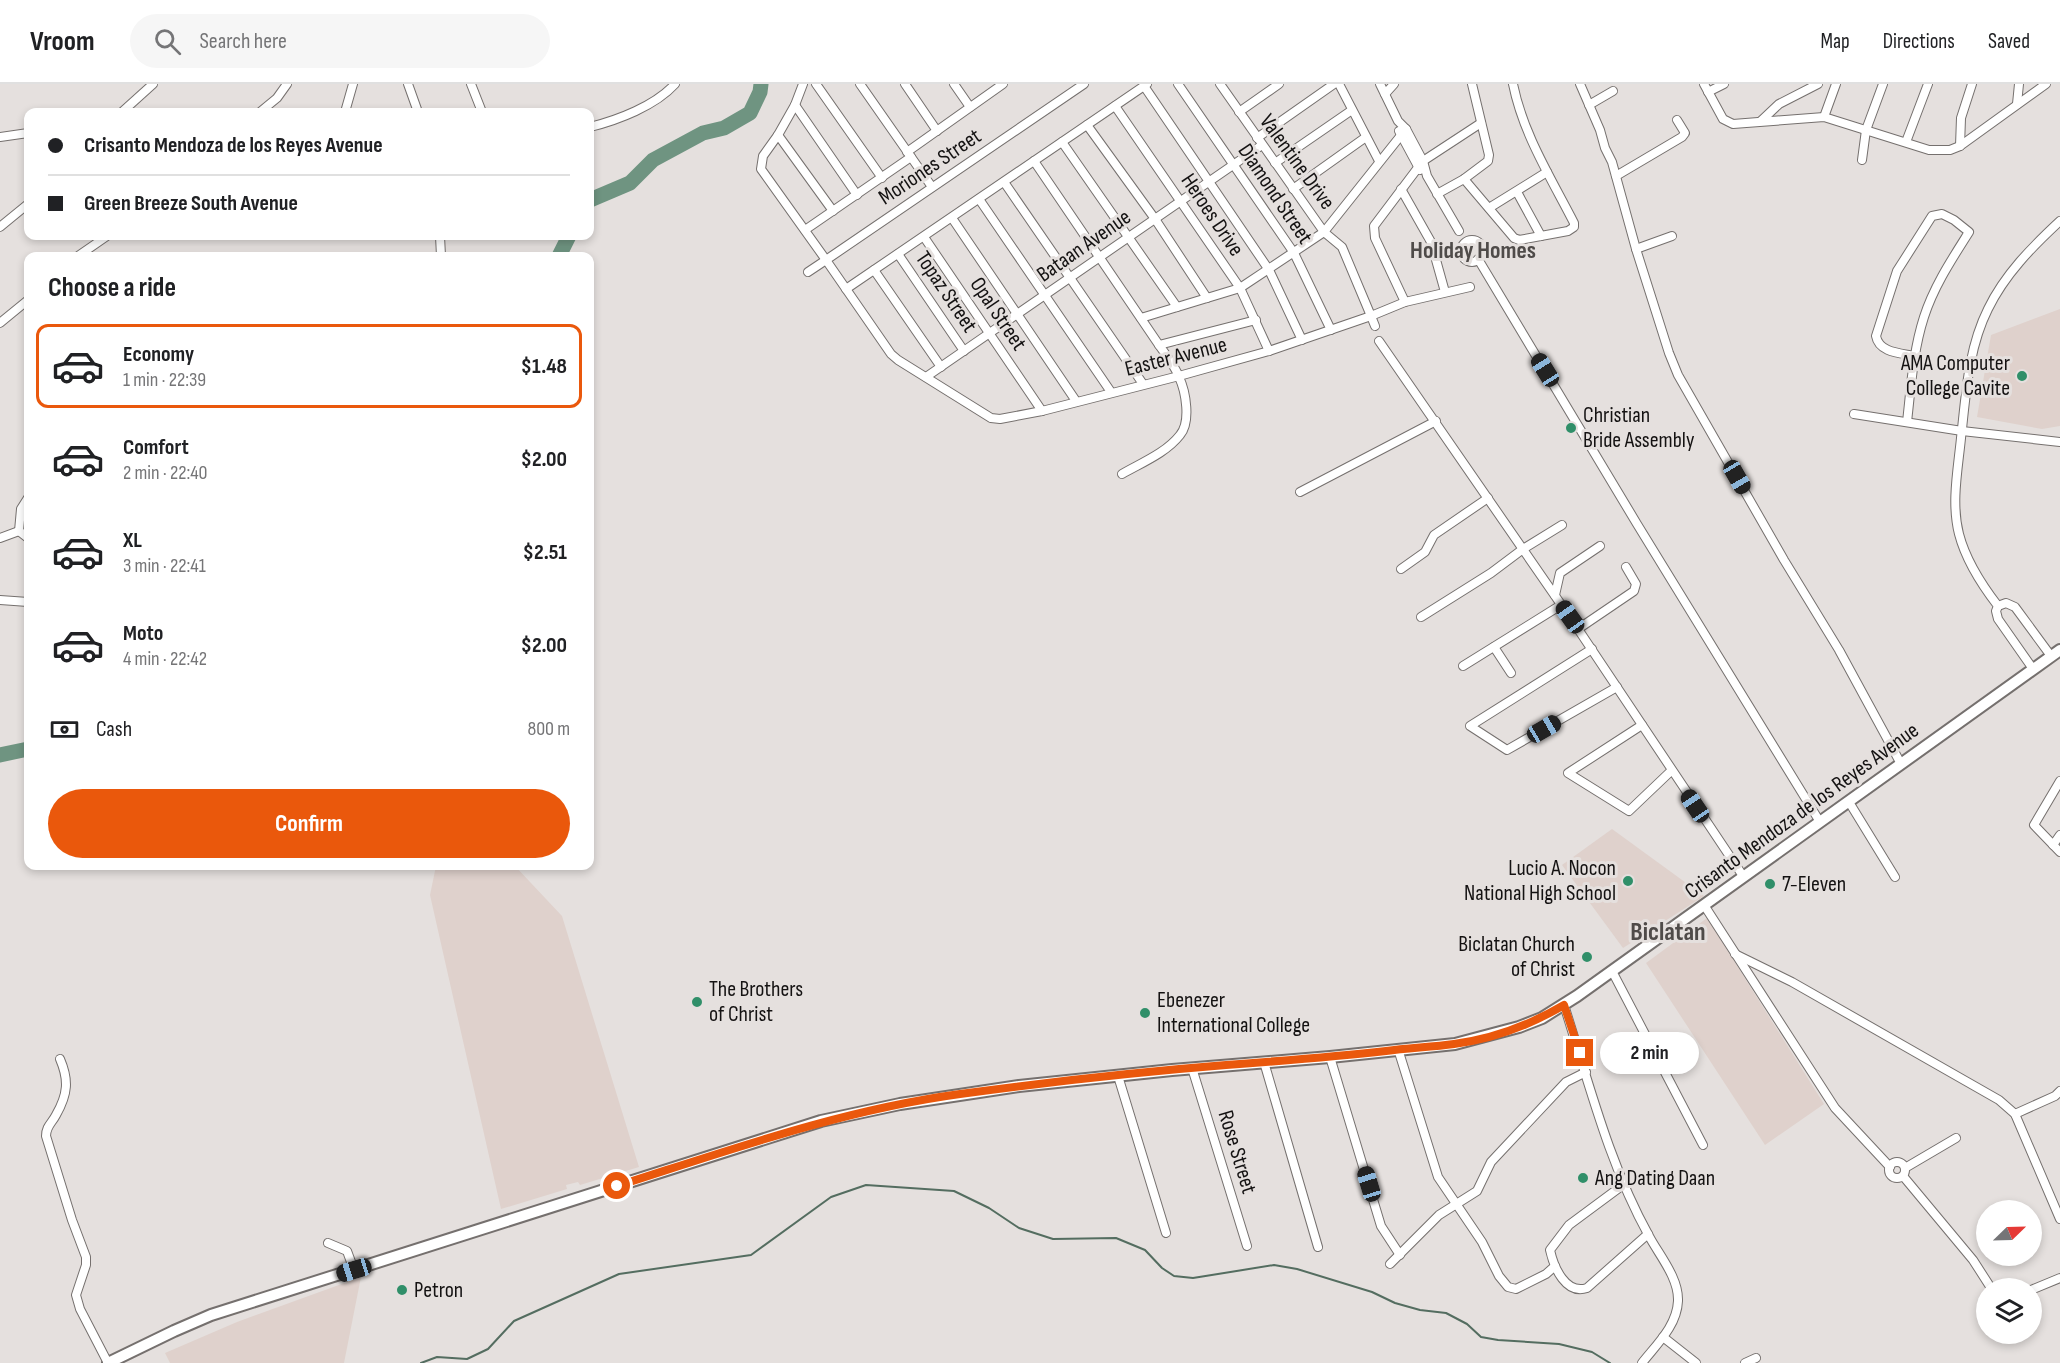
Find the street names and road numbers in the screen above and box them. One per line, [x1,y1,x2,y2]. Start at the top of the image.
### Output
street label: Valentine Drive [1253,109,1341,215]
street label: Moriones Street [874,123,987,211]
street label: Diamond Street [1232,139,1319,250]
street label: Heroes Drive [1175,169,1249,261]
street label: Bataan Avenue [1032,204,1136,288]
street label: Topaz Street [909,246,983,338]
street label: Opal Street [964,272,1032,356]
street label: Easter Avenue [1122,331,1230,383]
street label: Crisanto Mendoza de los Reyes Avenue [1680,717,1924,905]
street label: Rose Street [1212,1107,1263,1197]

